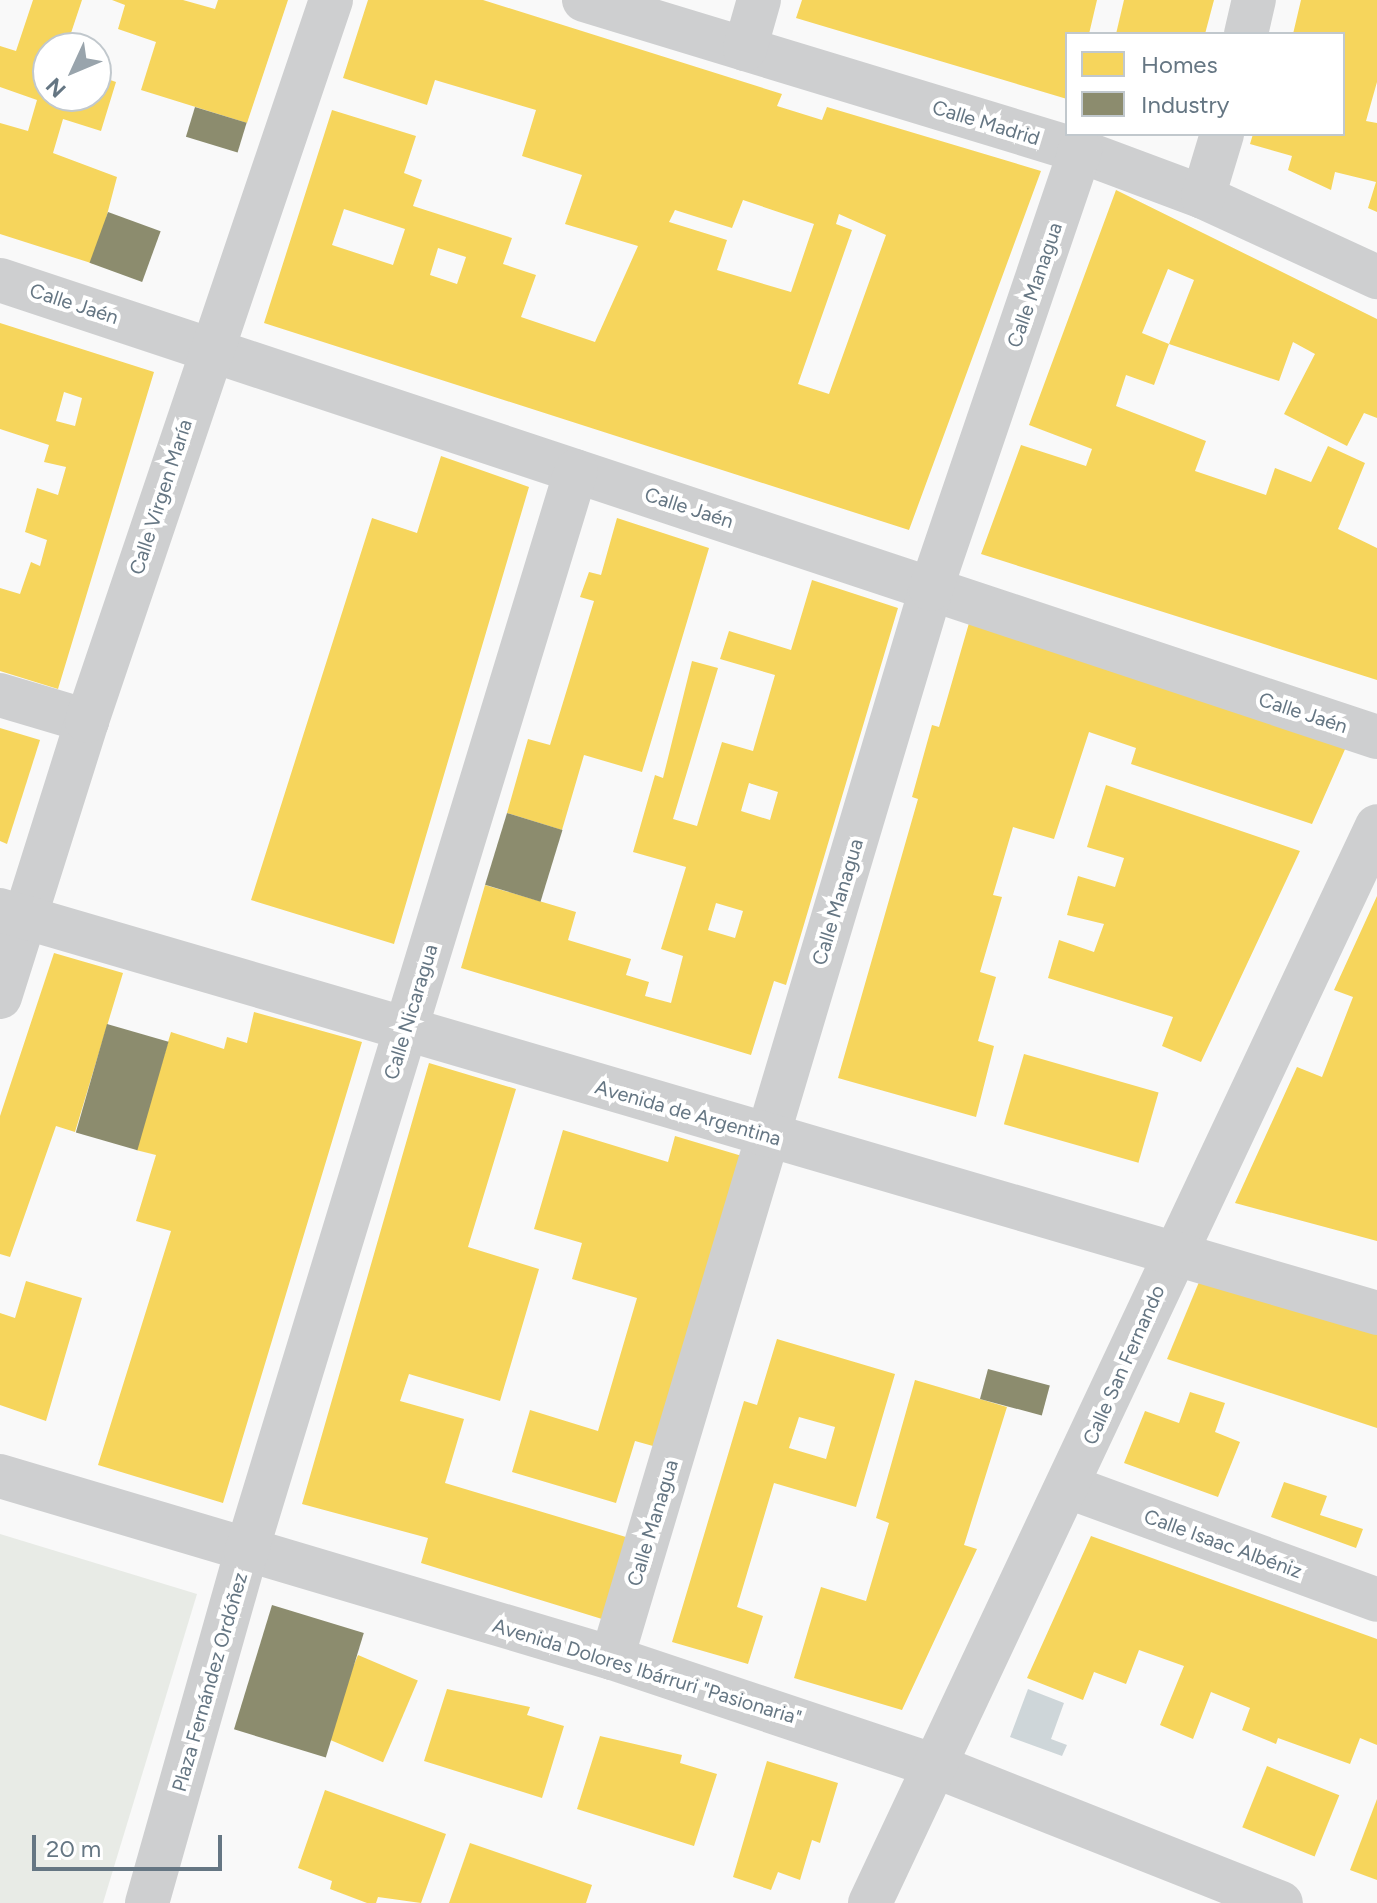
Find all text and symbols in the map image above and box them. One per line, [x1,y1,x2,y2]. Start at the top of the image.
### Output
north arrow [32,32,112,112]
legend [1065,32,1345,136]
text: Homes [1141,50,1218,79]
text: N [40,72,71,103]
text: Industry [1141,90,1229,119]
street label: Calle Madrid [929,95,1043,151]
street label: Calle Managua [1002,219,1068,351]
street label: Calle Jaén [27,278,121,330]
street label: Calle Virgen María [125,416,197,578]
street label: Calle Jaén [642,482,736,534]
street label: Calle Jaén [1256,687,1350,739]
street label: Calle Managua [807,836,869,968]
street label: Calle Nicaragua [379,941,443,1083]
street label: Avenida de Argentina [592,1075,784,1151]
street label: Calle San Fernando [1078,1281,1170,1449]
street label: Calle Managua [622,1457,684,1589]
street label: Calle Isaac Albéniz [1141,1504,1305,1584]
street label: Plaza Fernández Ordóñez [167,1570,253,1794]
street label: Avenida Dolores Ibárruri "Pasionaria" [490,1614,804,1730]
scale bar [36,1819,226,1869]
text: 20 m [46,1834,101,1863]

